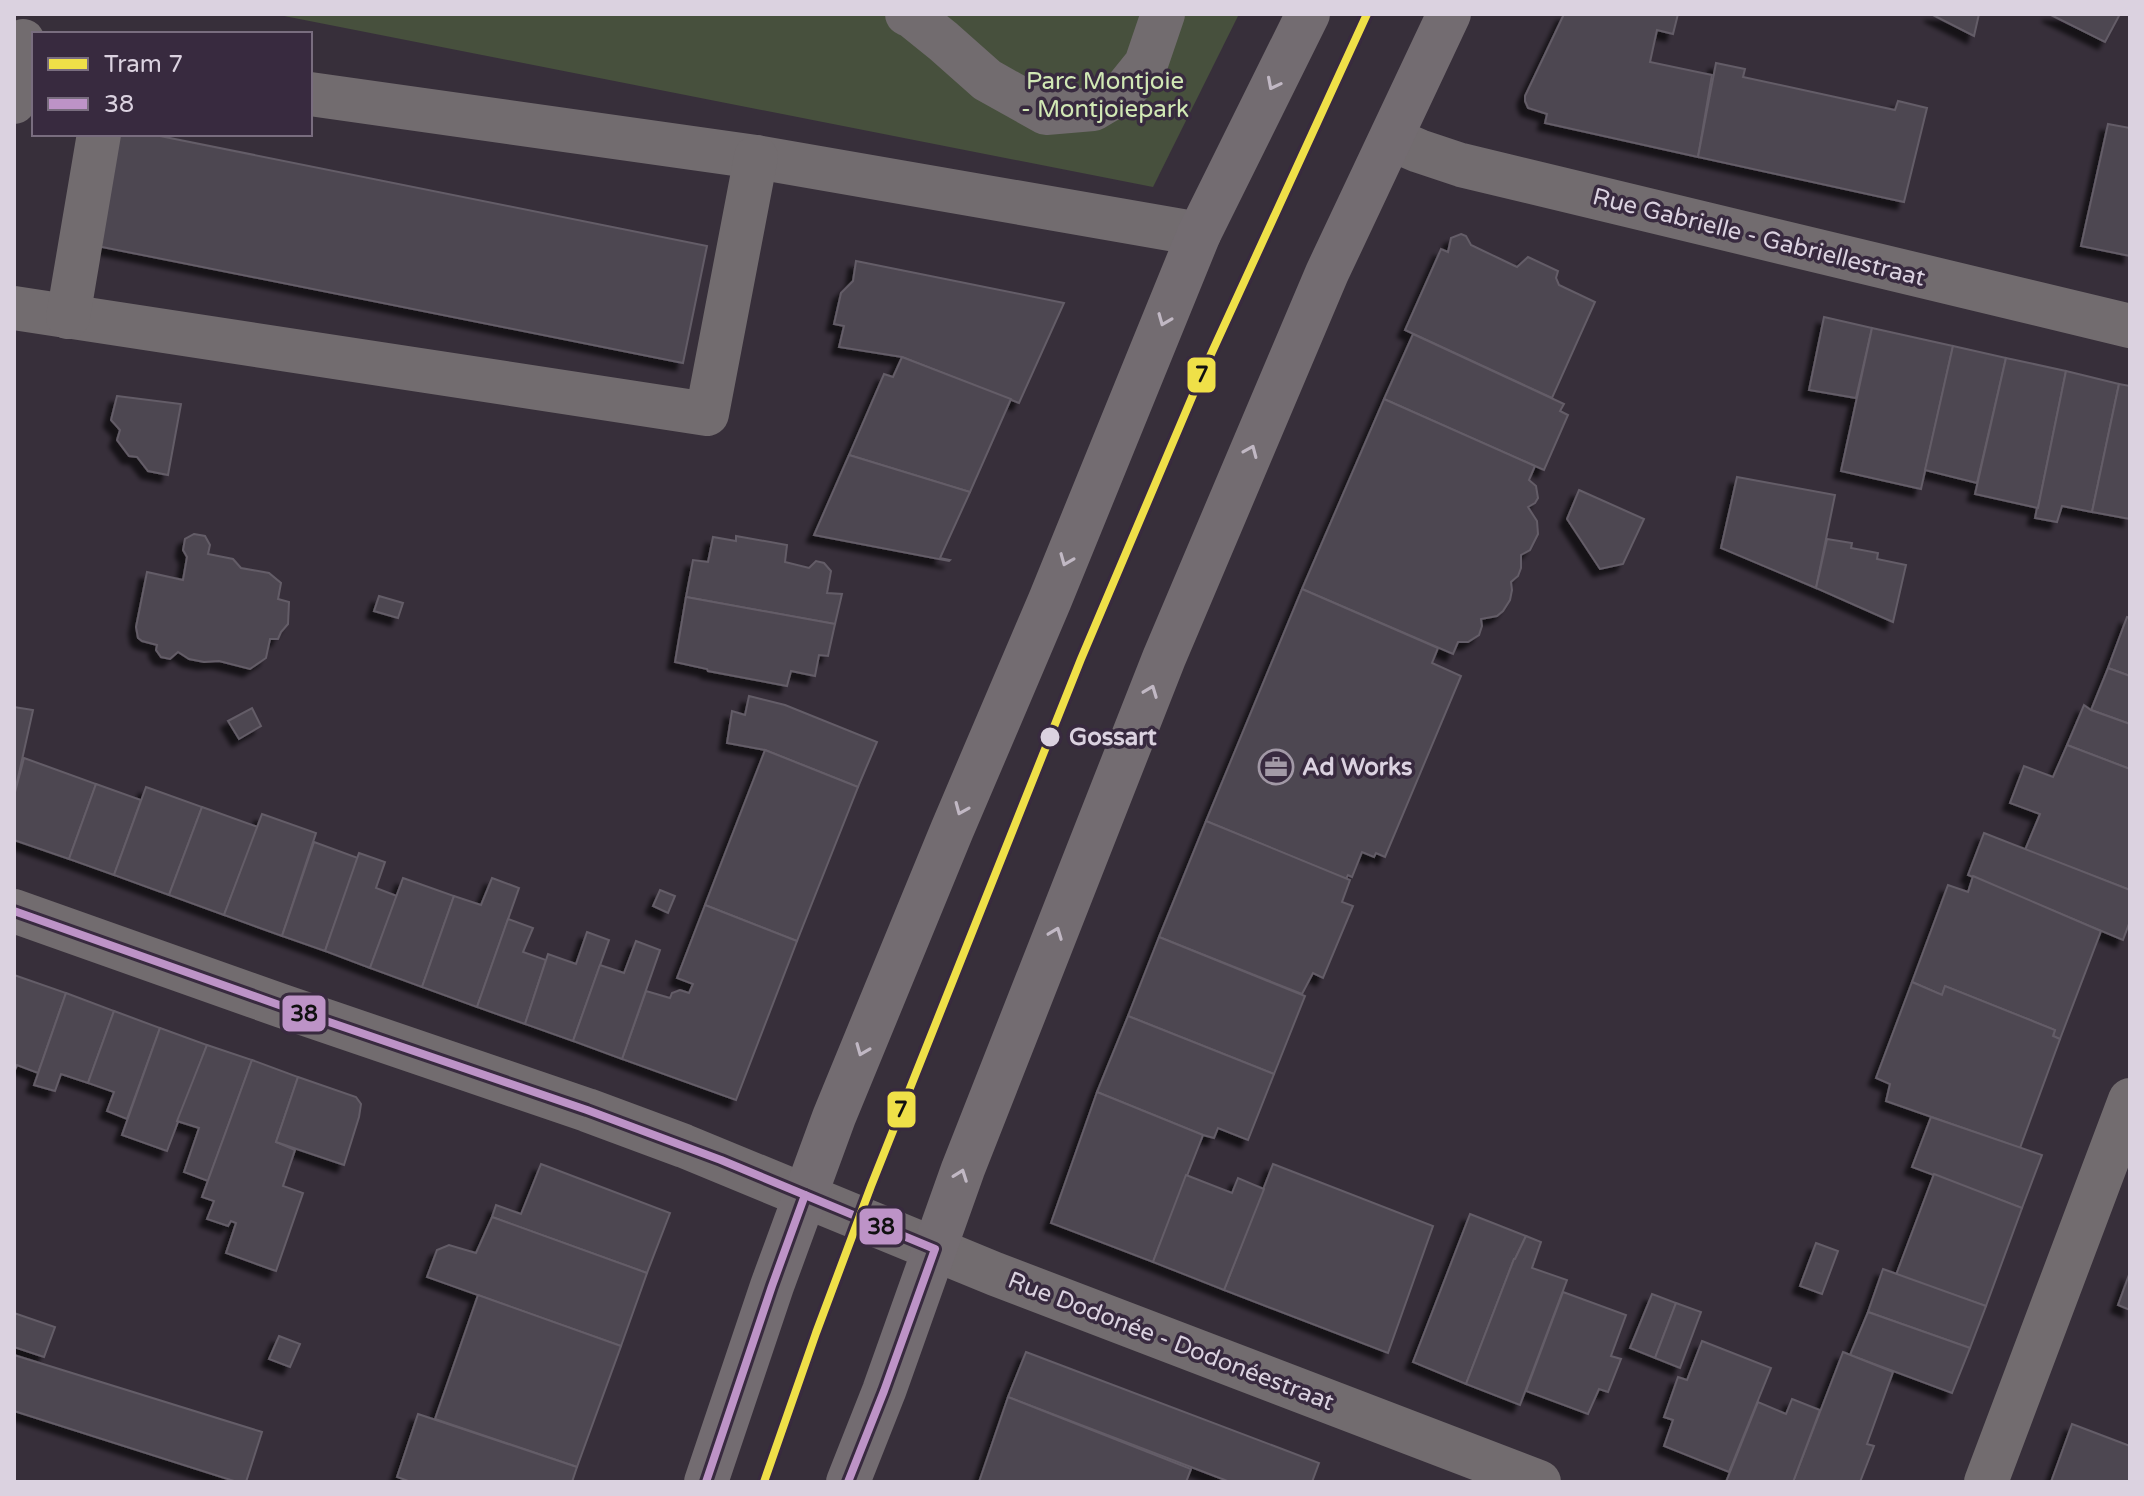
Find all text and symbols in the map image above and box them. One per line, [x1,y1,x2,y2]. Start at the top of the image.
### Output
legend [32,32,312,136]
text: Tram 7 [104,50,183,79]
park label: Parc Montjoie - Montjoiepark [1021,67,1189,124]
one-way arrow [1267,75,1283,90]
text: 38 [104,90,134,119]
street label: Rue Gabrielle - Gabriellestraat [1590,182,1928,293]
one-way arrow [1158,312,1174,326]
line badge: 7 [1186,356,1217,394]
text: 7 [1195,362,1209,388]
one-way arrow [1242,445,1258,460]
one-way arrow [1060,552,1076,566]
one-way arrow [1141,685,1158,699]
place label: Gossart [1069,723,1157,752]
marker: Gossart [1038,725,1062,749]
office icon: Ad Works [1257,748,1295,786]
place label: Ad Works [1302,753,1412,782]
one-way arrow [954,801,970,815]
one-way arrow [1046,927,1063,941]
line badge: 38 [281,994,327,1033]
text: 38 [290,1001,318,1027]
one-way arrow [855,1042,872,1056]
line badge: 7 [886,1090,917,1129]
text: 7 [894,1097,908,1123]
one-way arrow [952,1169,968,1183]
line badge: 38 [858,1207,904,1246]
text: 38 [867,1214,895,1240]
street label: Rue Dodonée - Dodonéestraat [1004,1266,1338,1417]

